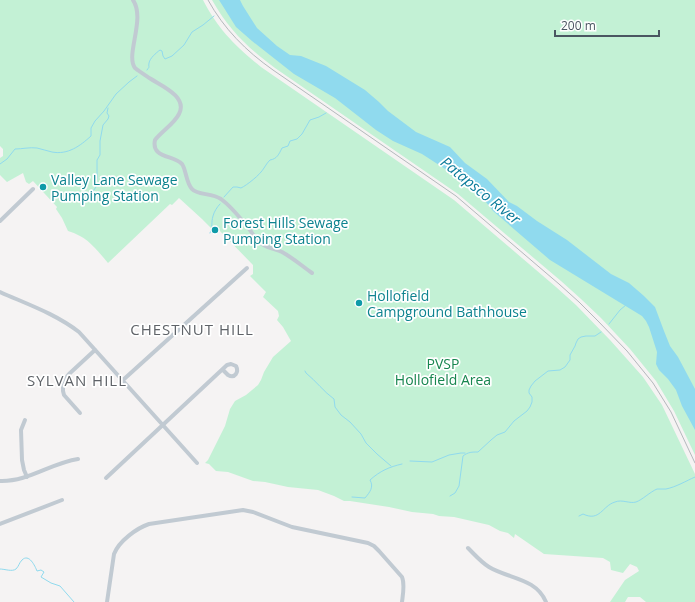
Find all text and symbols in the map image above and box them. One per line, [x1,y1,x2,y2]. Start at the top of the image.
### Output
scale bar [555,12,659,38]
text: 200 m [561,17,596,34]
water label: Patapsco River [437,152,526,229]
place label: Valley Lane Sewage Pumping Station [51,170,178,205]
marker: Valley Lane Sewage Pumping Station [38,182,48,192]
place label: Forest Hills Sewage Pumping Station [223,213,349,248]
marker: Forest Hills Sewage Pumping Station [210,225,220,235]
place label: Hollofield Campground Bathhouse [367,286,527,321]
marker: Hollofield Campground Bathhouse [354,298,364,308]
district label: CHESTNUT HILL [130,319,254,339]
park label: PVSP Hollofield Area [395,354,491,389]
district label: SYLVAN HILL [27,370,127,390]

